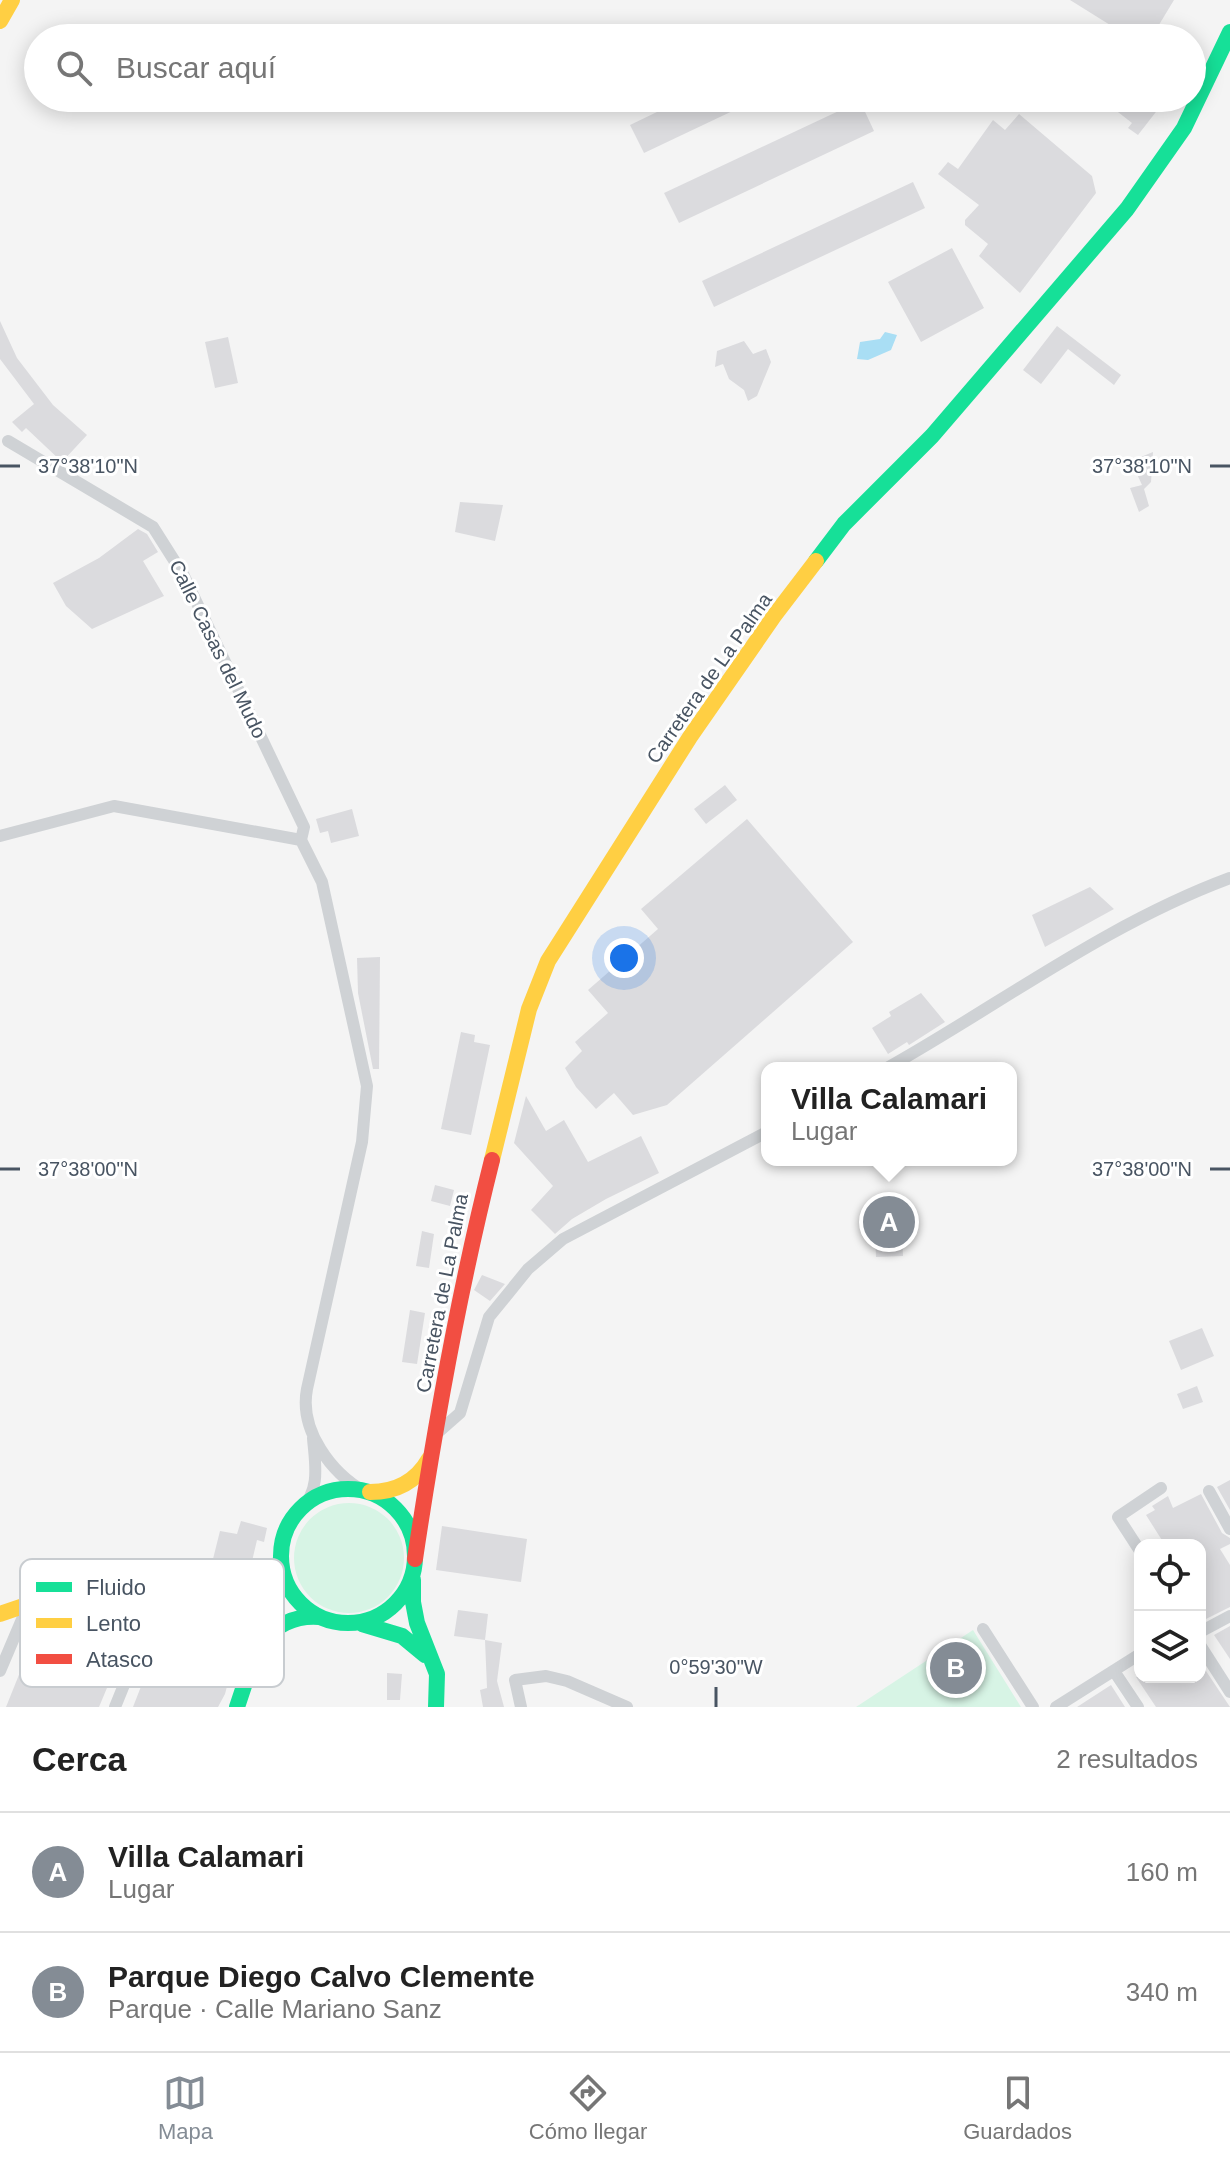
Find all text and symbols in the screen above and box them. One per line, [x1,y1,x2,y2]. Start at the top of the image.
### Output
search box [24,24,1206,112]
icon: search [52,46,96,90]
text: Buscar aquí [116,51,276,84]
text: 37°38'10"N [38,455,138,477]
text: 37°38'10"N [1092,455,1192,477]
street label: Calle Casas del Mudo [165,556,271,742]
street label: Carretera de La Palma [642,588,777,767]
your location [604,938,644,978]
popup [761,1062,1017,1166]
text: Villa Calamari [791,1082,987,1115]
text: Lugar [791,1116,857,1146]
text: 37°38'00"N [38,1158,138,1180]
text: 37°38'00"N [1092,1158,1192,1180]
street label: Carretera de La Palma [412,1191,472,1394]
pin: A [863,1192,915,1252]
map controls [1134,1539,1206,1683]
button: locate [1134,1539,1206,1611]
legend [20,1559,284,1687]
text: Fluido [86,1575,146,1600]
text: Lento [86,1611,141,1636]
button: layers [1134,1611,1206,1683]
pin: B [930,1638,982,1698]
text: Atasco [86,1647,153,1672]
text: 0°59'30"W [669,1656,763,1678]
text: Cerca [32,1740,127,1778]
text: 2 resultados [1056,1744,1198,1774]
text: Villa Calamari [108,1840,304,1873]
text: A [49,1857,67,1887]
text: 160 m [1126,1857,1198,1887]
text: Lugar [108,1874,175,1904]
text: Parque Diego Calvo Clemente [108,1960,535,1993]
text: B [49,1977,67,2007]
text: 340 m [1126,1977,1198,2007]
text: Parque · Calle Mariano Sanz [108,1994,442,2024]
tab: Mapa [158,2071,213,2145]
tab: Cómo llegar [529,2071,647,2145]
tab: Guardados [963,2071,1072,2145]

